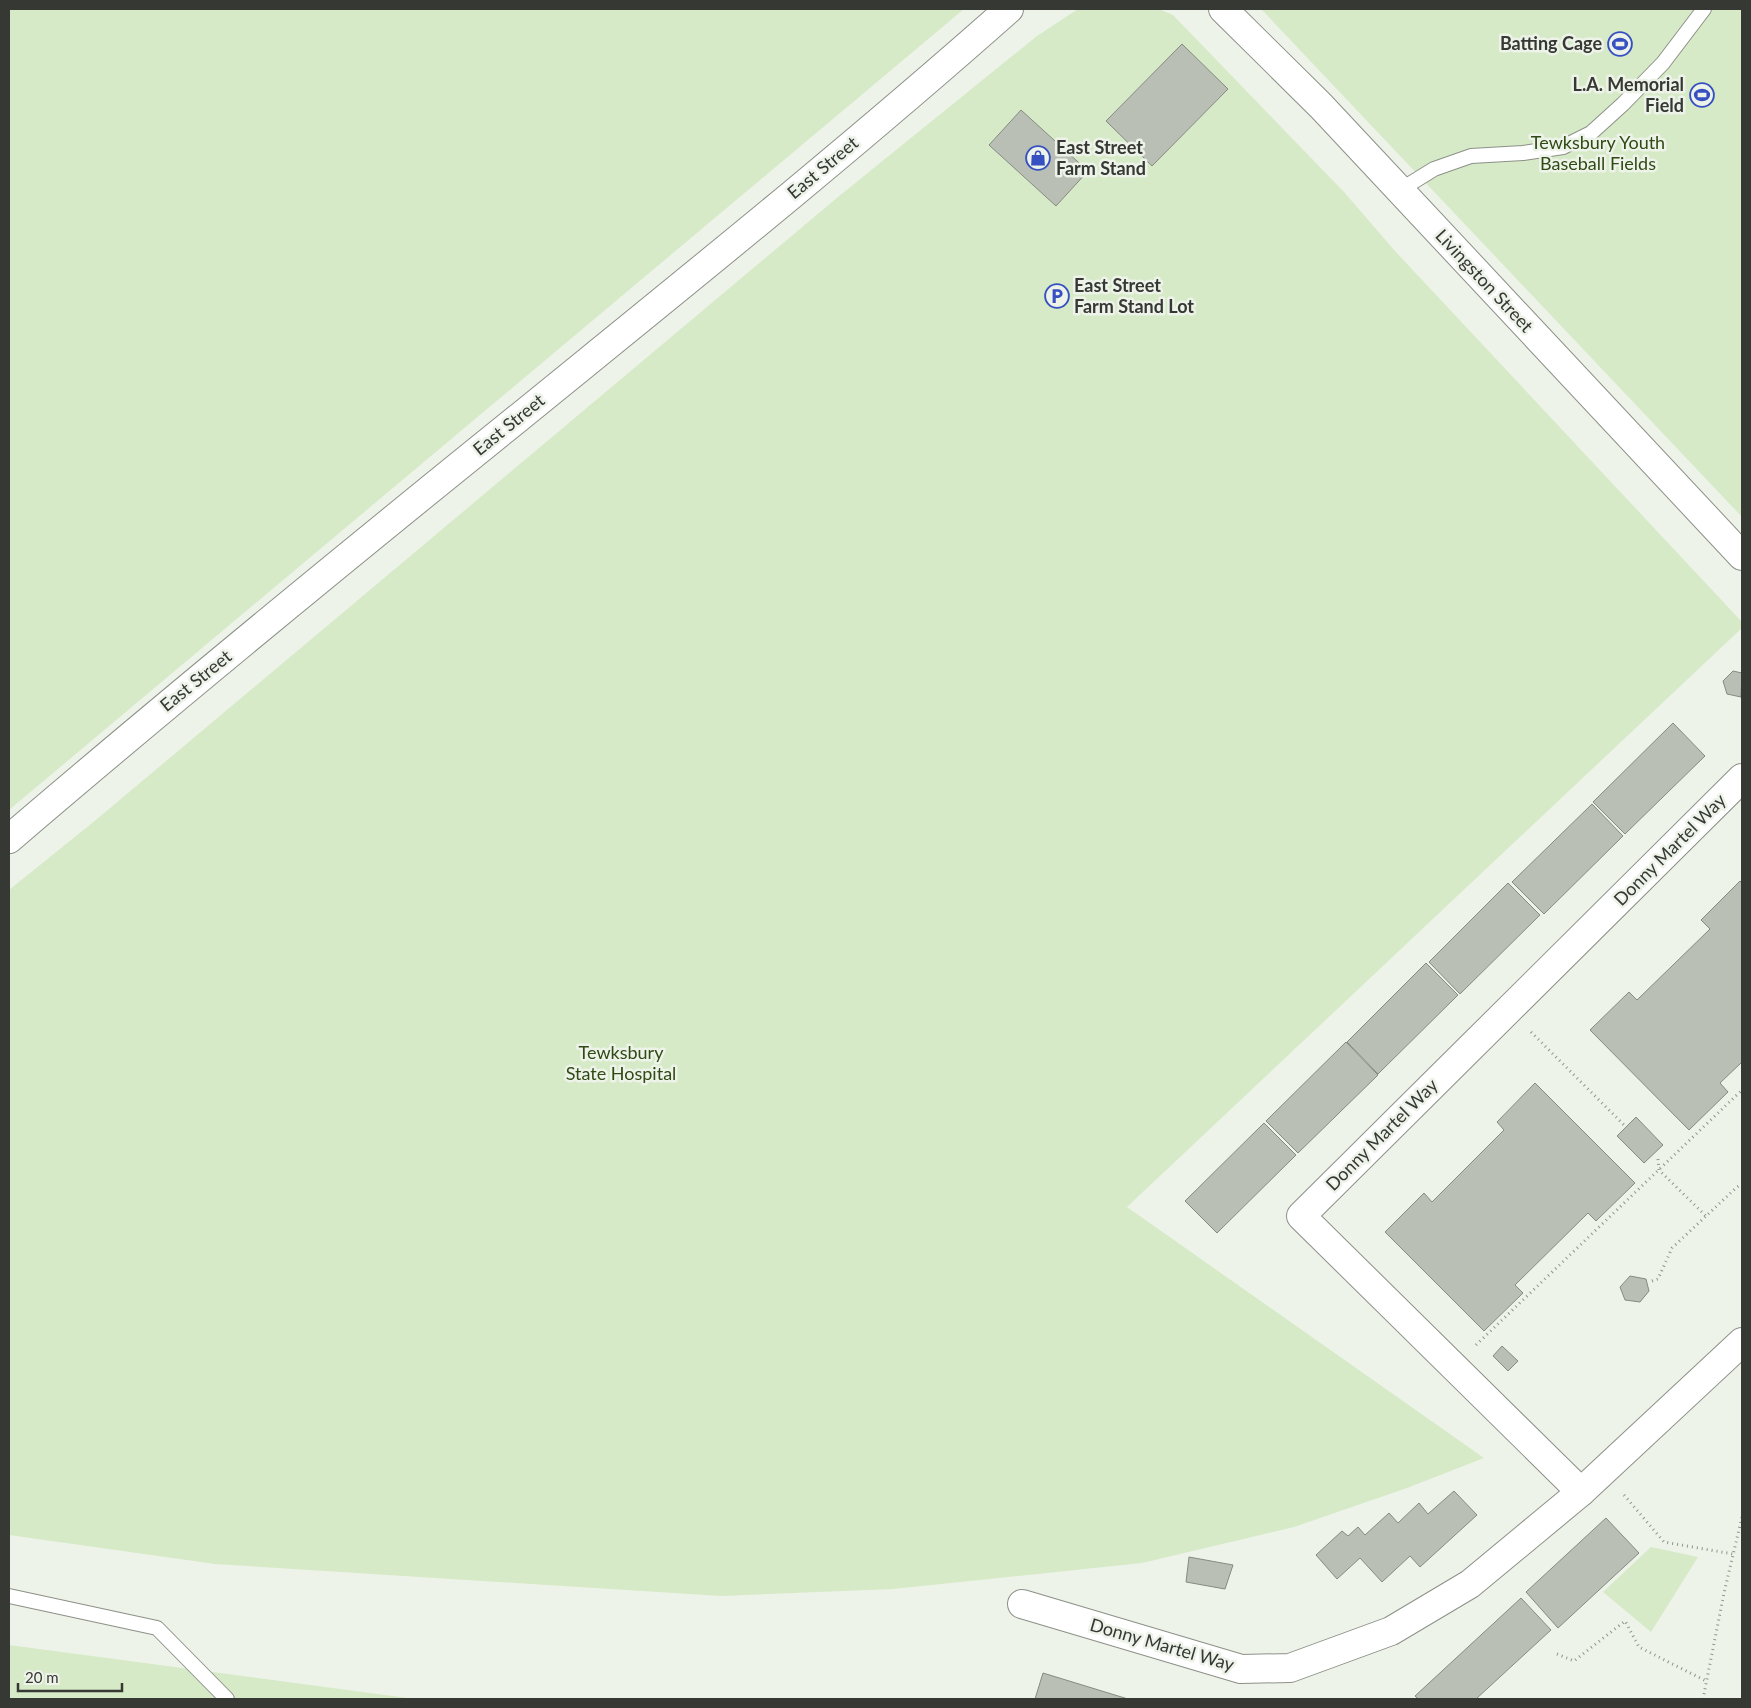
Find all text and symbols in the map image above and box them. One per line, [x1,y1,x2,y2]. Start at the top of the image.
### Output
sports icon: Batting Cage [1607,31,1633,57]
place label: Batting Cage [1500,32,1602,54]
place label: L.A. Memorial Field [1573,73,1684,116]
sports icon: L.A. Memorial Field [1689,82,1715,108]
street label: East Street [783,131,863,203]
park label: Tewksbury Youth Baseball Fields [1531,131,1665,174]
place label: East Street Farm Stand [1056,136,1146,179]
shop icon: East Street Farm Stand [1025,145,1051,171]
street label: Livingston Street [1431,224,1539,337]
place label: East Street Farm Stand Lot [1074,274,1194,317]
parking icon: East Street Farm Stand Lot [1044,283,1070,309]
street label: East Street [468,388,549,460]
street label: East Street [155,644,236,716]
street label: Donny Martel Way [1609,788,1730,910]
park label: Tewksbury State Hospital [566,1041,676,1084]
street label: Donny Martel Way [1321,1073,1442,1195]
street label: Donny Martel Way [1088,1613,1238,1675]
scale bar [18,1660,121,1692]
text: 20 m [25,1668,59,1686]

